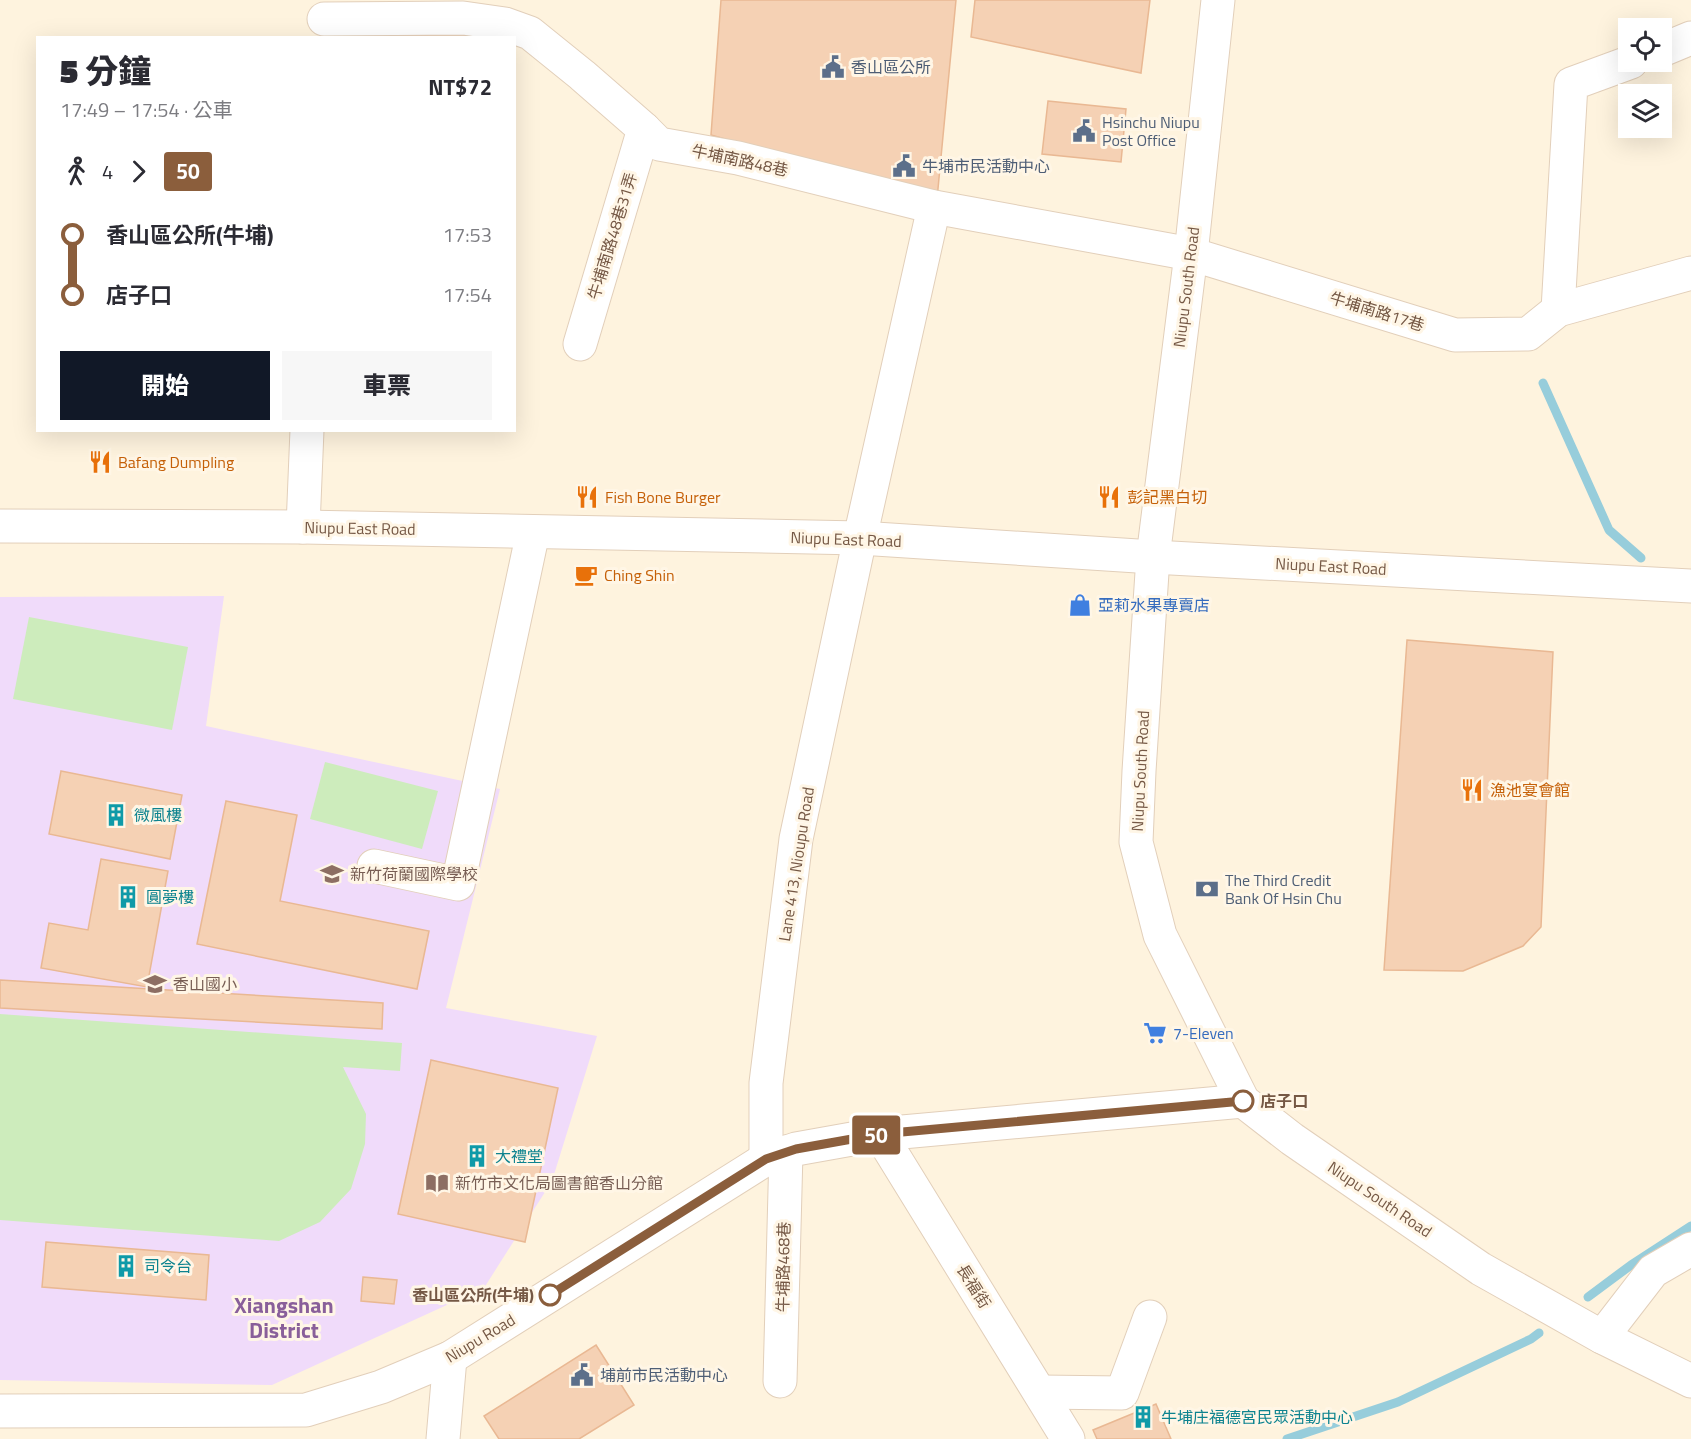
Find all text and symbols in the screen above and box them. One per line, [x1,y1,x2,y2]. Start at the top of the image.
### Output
map controls [1618,18,1672,138]
button: locate [1618,18,1672,72]
text: 5 分鐘 [60,46,151,96]
public building icon: 香山區公所 [820,54,846,80]
place label: 香山區公所 [851,55,931,79]
text: NT$72 [428,70,492,104]
button: layers [1618,84,1672,138]
text: 17:49 – 17:54 · 公車 [60,94,233,125]
place label: Hsinchu Niupu Post Office [1102,110,1200,152]
public building icon: Hsinchu Niupu Post Office [1071,118,1097,144]
street label: 牛埔南路48巷 [690,138,790,182]
public building icon: 牛埔市民活動中心 [891,153,917,179]
place label: 牛埔市民活動中心 [922,154,1050,178]
icon: walk [60,155,93,188]
icon: forward [122,155,155,188]
text: 50 [176,155,200,187]
text: 4 [102,156,113,187]
street label: 牛埔南路48巷31弄 [581,169,643,303]
text: 香山區公所(牛埔) [106,218,274,252]
text: 17:53 [443,219,492,250]
street label: Niupu South Road [1167,225,1205,349]
text: 店子口 [106,278,172,312]
text: 17:54 [443,279,492,310]
street label: 牛埔南路17巷 [1327,285,1427,337]
button: 開始 [60,351,270,420]
button: 車票 [282,351,492,420]
restaurant icon: Bafang Dumpling [87,449,113,475]
place label: Bafang Dumpling [118,450,234,474]
restaurant icon: Fish Bone Burger [574,484,600,510]
restaurant icon: 彭記黑白切 [1096,484,1122,510]
place label: Fish Bone Burger [605,485,721,509]
place label: 彭記黑白切 [1127,485,1207,509]
street label: Niupu East Road [304,515,416,541]
street label: Niupu East Road [790,525,902,553]
street label: Niupu East Road [1275,551,1387,581]
cafe icon: Ching Shin [573,562,599,588]
place label: Ching Shin [604,563,675,587]
shop icon: 亞莉水果專賣店 [1067,592,1093,618]
place label: 亞莉水果專賣店 [1098,593,1210,617]
street label: Niupu South Road [1125,710,1155,832]
restaurant icon: 漁池宴會館 [1459,777,1485,803]
place label: 漁池宴會館 [1490,778,1570,802]
street label: Lane 413, Nioupu Road [772,785,820,943]
building icon: 微風樓 [103,802,129,828]
place label: 微風樓 [134,803,182,827]
school or university icon: 新竹荷蘭國際學校 [319,861,345,887]
place label: 新竹荷蘭國際學校 [350,862,478,886]
place label: The Third Credit Bank Of Hsin Chu [1225,868,1342,910]
bank icon: The Third Credit Bank Of Hsin Chu [1194,876,1220,902]
building icon: 圓夢樓 [115,884,141,910]
place label: 圓夢樓 [146,885,194,909]
school or university icon: 香山國小 [142,971,168,997]
place label: 香山國小 [173,972,237,996]
supermarket icon: 7-Eleven [1142,1020,1168,1046]
place label: 7-Eleven [1173,1021,1234,1045]
place label: 店子口 [1260,1089,1308,1113]
marker: 店子口 [1232,1090,1254,1112]
line badge: 50 [849,1116,903,1154]
text: 50 [864,1119,888,1151]
building icon: 大禮堂 [464,1143,490,1169]
place label: 大禮堂 [495,1144,543,1168]
street label: Niupu South Road [1323,1155,1437,1243]
library icon: 新竹市文化局圖書館香山分館 [424,1170,450,1196]
place label: 新竹市文化局圖書館香山分館 [455,1171,663,1195]
street label: 牛埔路468巷 [770,1221,796,1313]
building icon: 司令台 [113,1253,139,1279]
place label: 司令台 [144,1254,192,1278]
street label: 長福街 [951,1259,997,1313]
place label: 香山區公所(牛埔) [412,1283,534,1307]
marker: 香山區公所(牛埔) [539,1284,561,1306]
district label: Xiangshan District [234,1288,334,1347]
street label: Niupu Road [440,1308,520,1368]
public building icon: 埔前市民活動中心 [569,1362,595,1388]
place label: 埔前市民活動中心 [600,1363,728,1387]
building icon: 牛埔庄福德宮民眾活動中心 [1130,1404,1156,1430]
place label: 牛埔庄福德宮民眾活動中心 [1161,1405,1353,1429]

